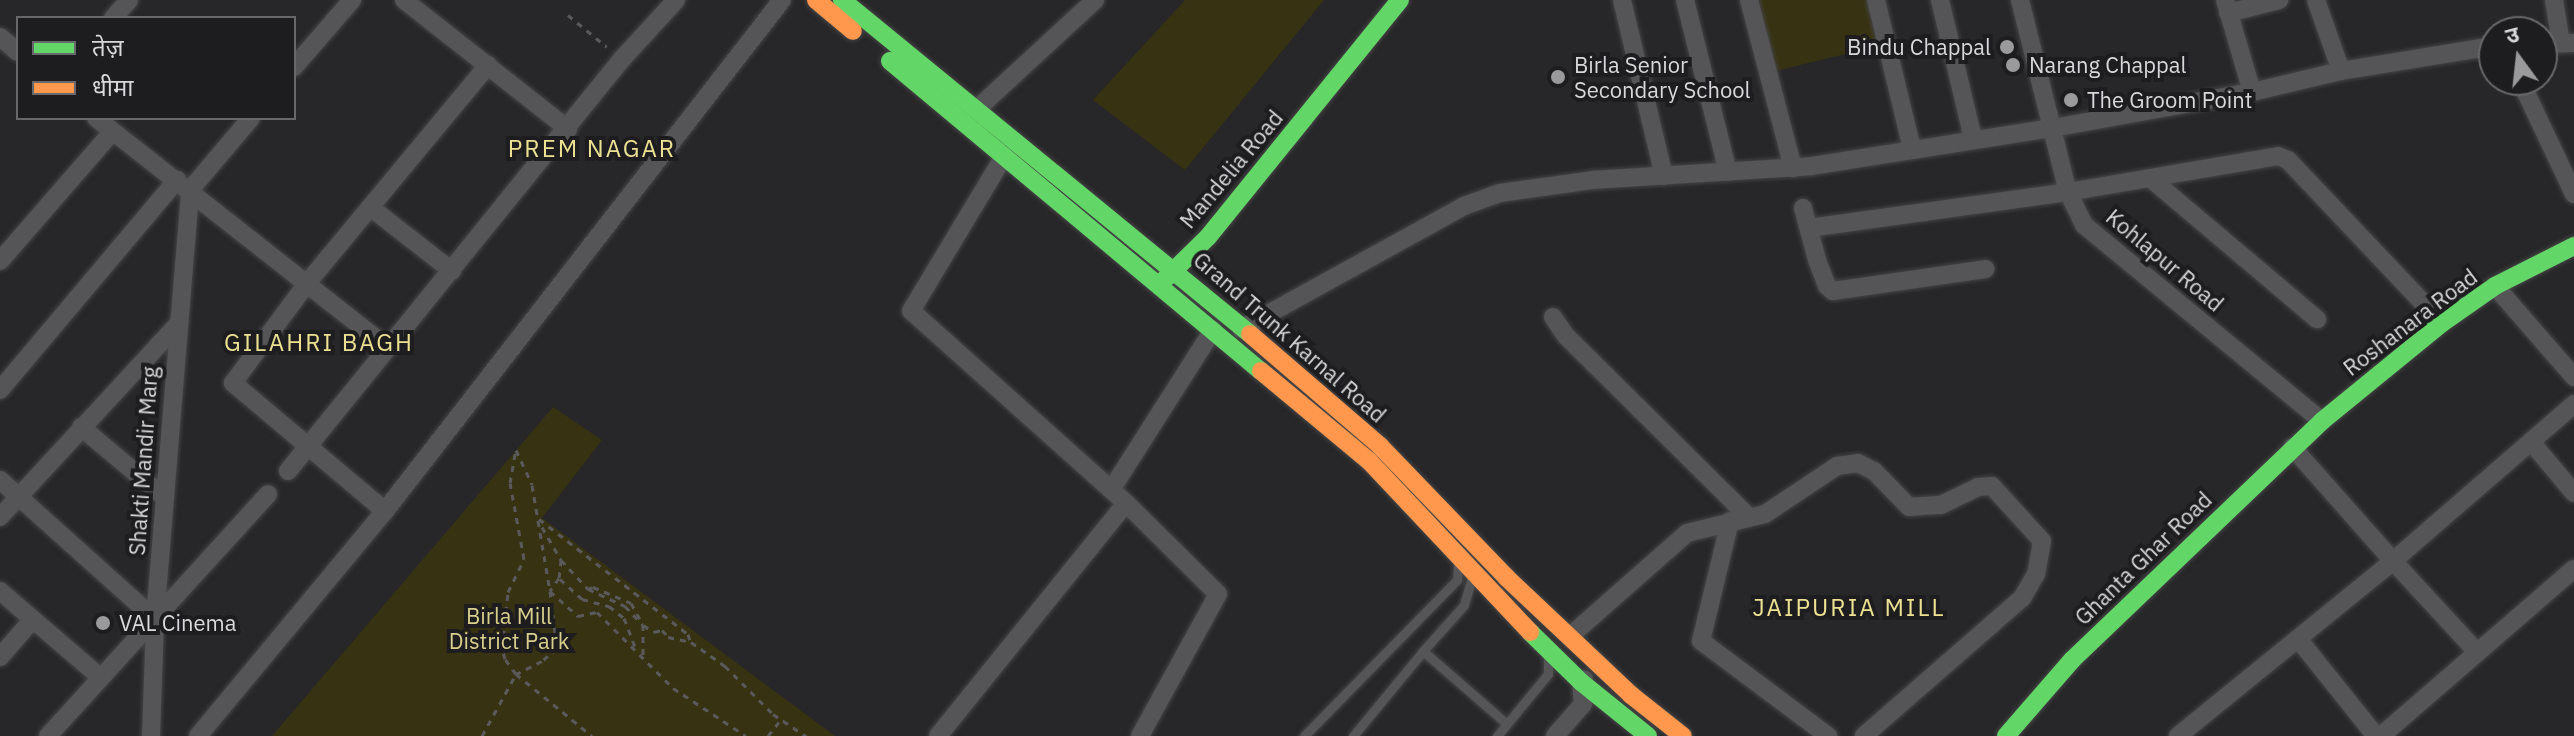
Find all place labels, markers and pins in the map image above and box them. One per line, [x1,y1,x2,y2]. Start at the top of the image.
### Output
place label: Bindu Chappal [1847,34,1991,60]
marker: Bindu Chappal [1998,38,2016,56]
place label: Birla Senior Secondary School [1574,51,1751,102]
place label: Narang Chappal [2029,52,2186,78]
marker: Narang Chappal [2004,56,2022,74]
marker: Birla Senior Secondary School [1549,68,1567,86]
place label: The Groom Point [2087,87,2253,113]
marker: The Groom Point [2062,91,2080,109]
place label: VAL Cinema [119,610,237,636]
marker: VAL Cinema [94,614,112,632]

